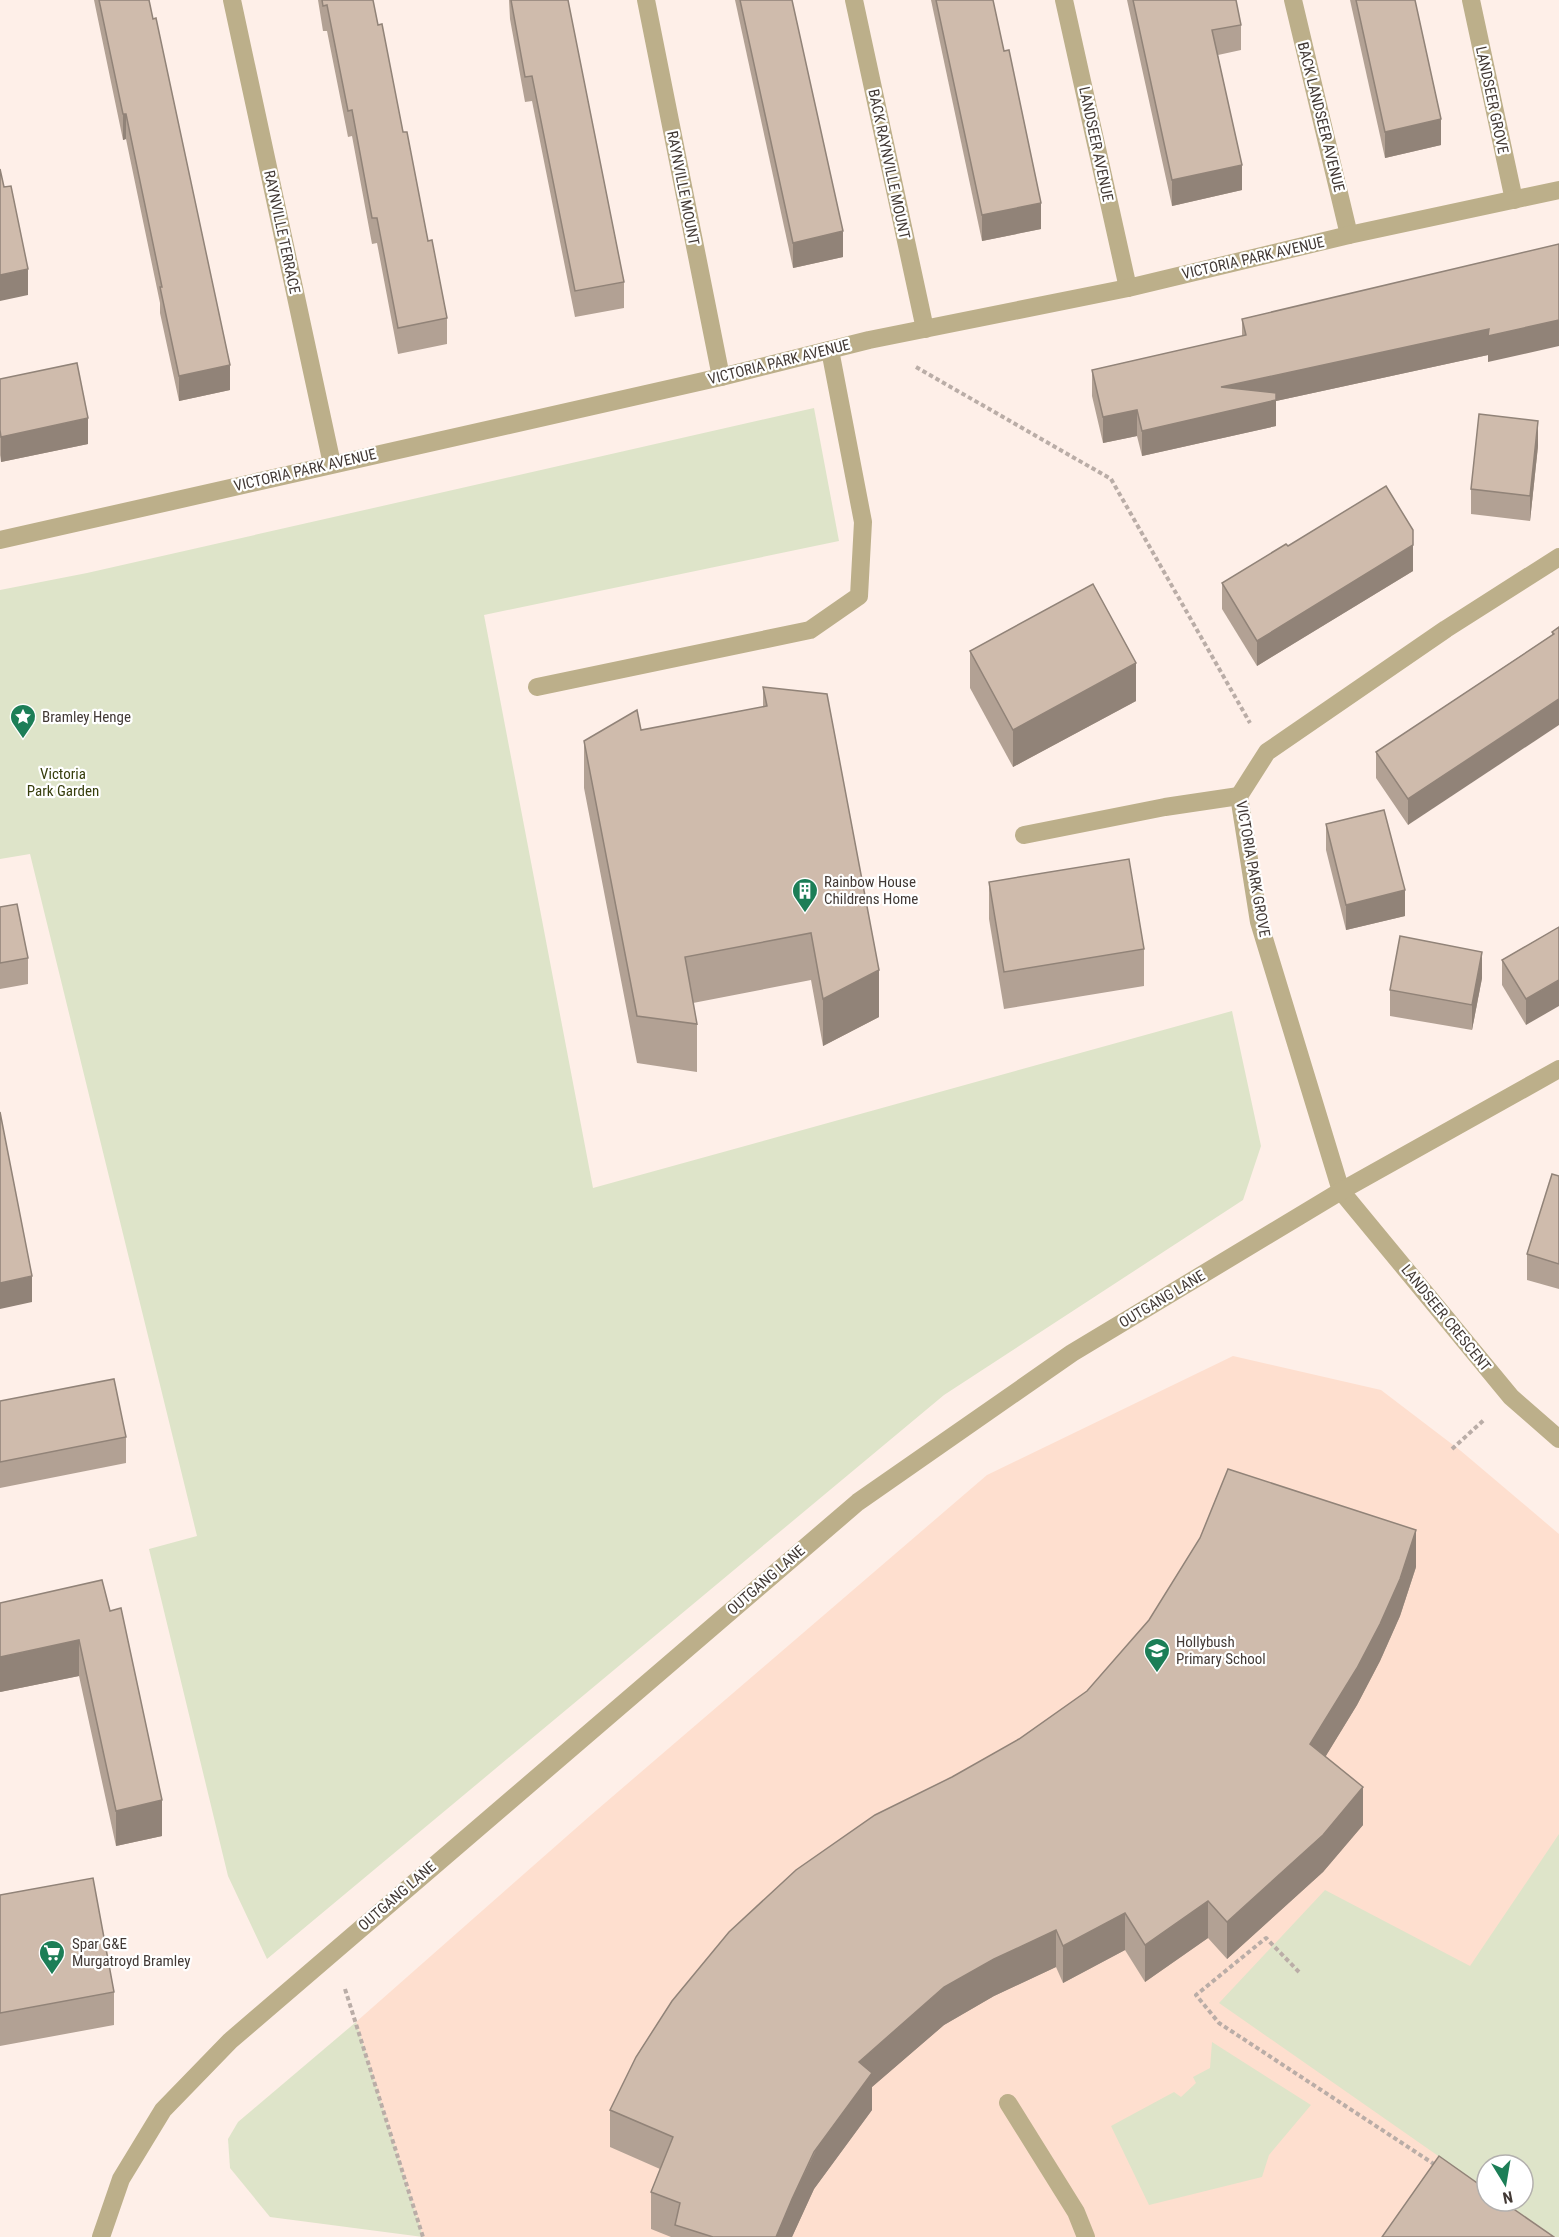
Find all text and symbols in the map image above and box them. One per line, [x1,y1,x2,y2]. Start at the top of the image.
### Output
street label: BACK LANDSEER AVENUE [1294,40,1348,194]
street label: LANDSEER GROVE [1472,45,1512,155]
street label: LANDSEER AVENUE [1075,85,1117,203]
street label: BACK RAYNVILLE MOUNT [864,87,914,241]
street label: RAYNVILLE MOUNT [663,129,703,247]
street label: RAYNVILLE TERRACE [260,169,304,295]
street label: VICTORIA PARK AVENUE [1180,233,1326,283]
street label: VICTORIA PARK AVENUE [706,336,852,388]
street label: VICTORIA PARK AVENUE [232,445,378,495]
place icon: Bramley Henge [8,702,38,740]
place label: Bramley Henge [42,708,131,726]
park label: Victoria Park Garden [27,765,99,800]
street label: VICTORIA PARK GROVE [1232,799,1274,939]
place label: Rainbow House Childrens Home [824,873,918,908]
building icon: Rainbow House Childrens Home [790,876,820,914]
street label: LANDSEER CRESCENT [1397,1261,1495,1375]
street label: OUTGANG LANE [1116,1266,1208,1332]
street label: OUTGANG LANE [724,1541,808,1619]
place label: Hollybush Primary School [1176,1633,1266,1668]
school or university icon: Hollybush Primary School [1142,1636,1172,1674]
street label: OUTGANG LANE [355,1857,439,1935]
place label: Spar G&E Murgatroyd Bramley [72,1935,190,1970]
supermarket icon: Spar G&E Murgatroyd Bramley [37,1938,67,1976]
north arrow [1475,2153,1535,2213]
text: N [1501,2187,1514,2207]

